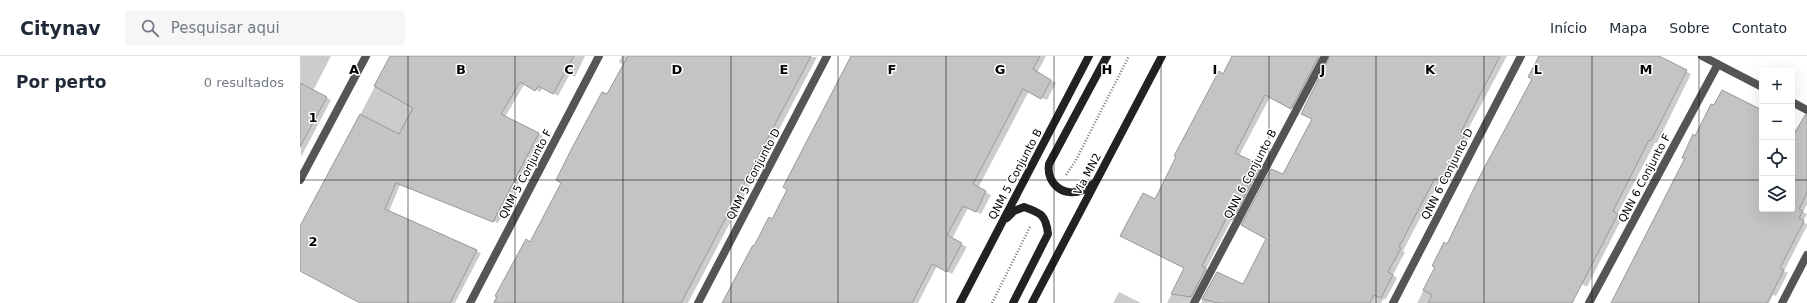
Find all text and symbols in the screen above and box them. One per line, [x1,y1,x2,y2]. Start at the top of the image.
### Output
search box [125,10,405,46]
text: Citynav [20,17,101,39]
icon: search [139,17,161,39]
text: Pesquisar aqui [171,19,280,37]
text: Início [1550,20,1587,36]
text: Mapa [1609,20,1647,36]
text: Sobre [1669,20,1710,36]
text: Contato [1732,20,1787,36]
text: A [349,62,359,77]
text: B [456,62,466,77]
text: C [564,62,574,77]
text: D [672,62,683,77]
text: E [780,62,788,77]
text: F [888,62,896,77]
text: G [995,62,1005,77]
text: H [1102,62,1112,77]
text: I [1213,62,1217,77]
text: J [1320,62,1325,77]
text: K [1425,62,1436,77]
text: L [1534,62,1542,77]
text: M [1640,62,1652,77]
map controls [1759,68,1795,212]
button: + [1759,68,1795,104]
text: Por perto [16,72,106,92]
text: 0 resultados [204,75,284,90]
button: − [1759,104,1795,140]
text: 1 [308,110,318,125]
street label: QNM 5 Conjunto D [724,126,783,222]
street label: QNM 5 Conjunto F [496,127,555,221]
street label: QNM 5 Conjunto B [986,127,1045,222]
street label: QNN 6 Conjunto B [1221,127,1280,221]
street label: QNN 6 Conjunto D [1419,127,1476,222]
street label: QNN 6 Conjunto F [1616,132,1673,225]
button: locate [1759,140,1795,176]
street label: Via MN2 [1071,151,1104,197]
button: layers [1759,176,1795,212]
text: 2 [308,234,318,249]

